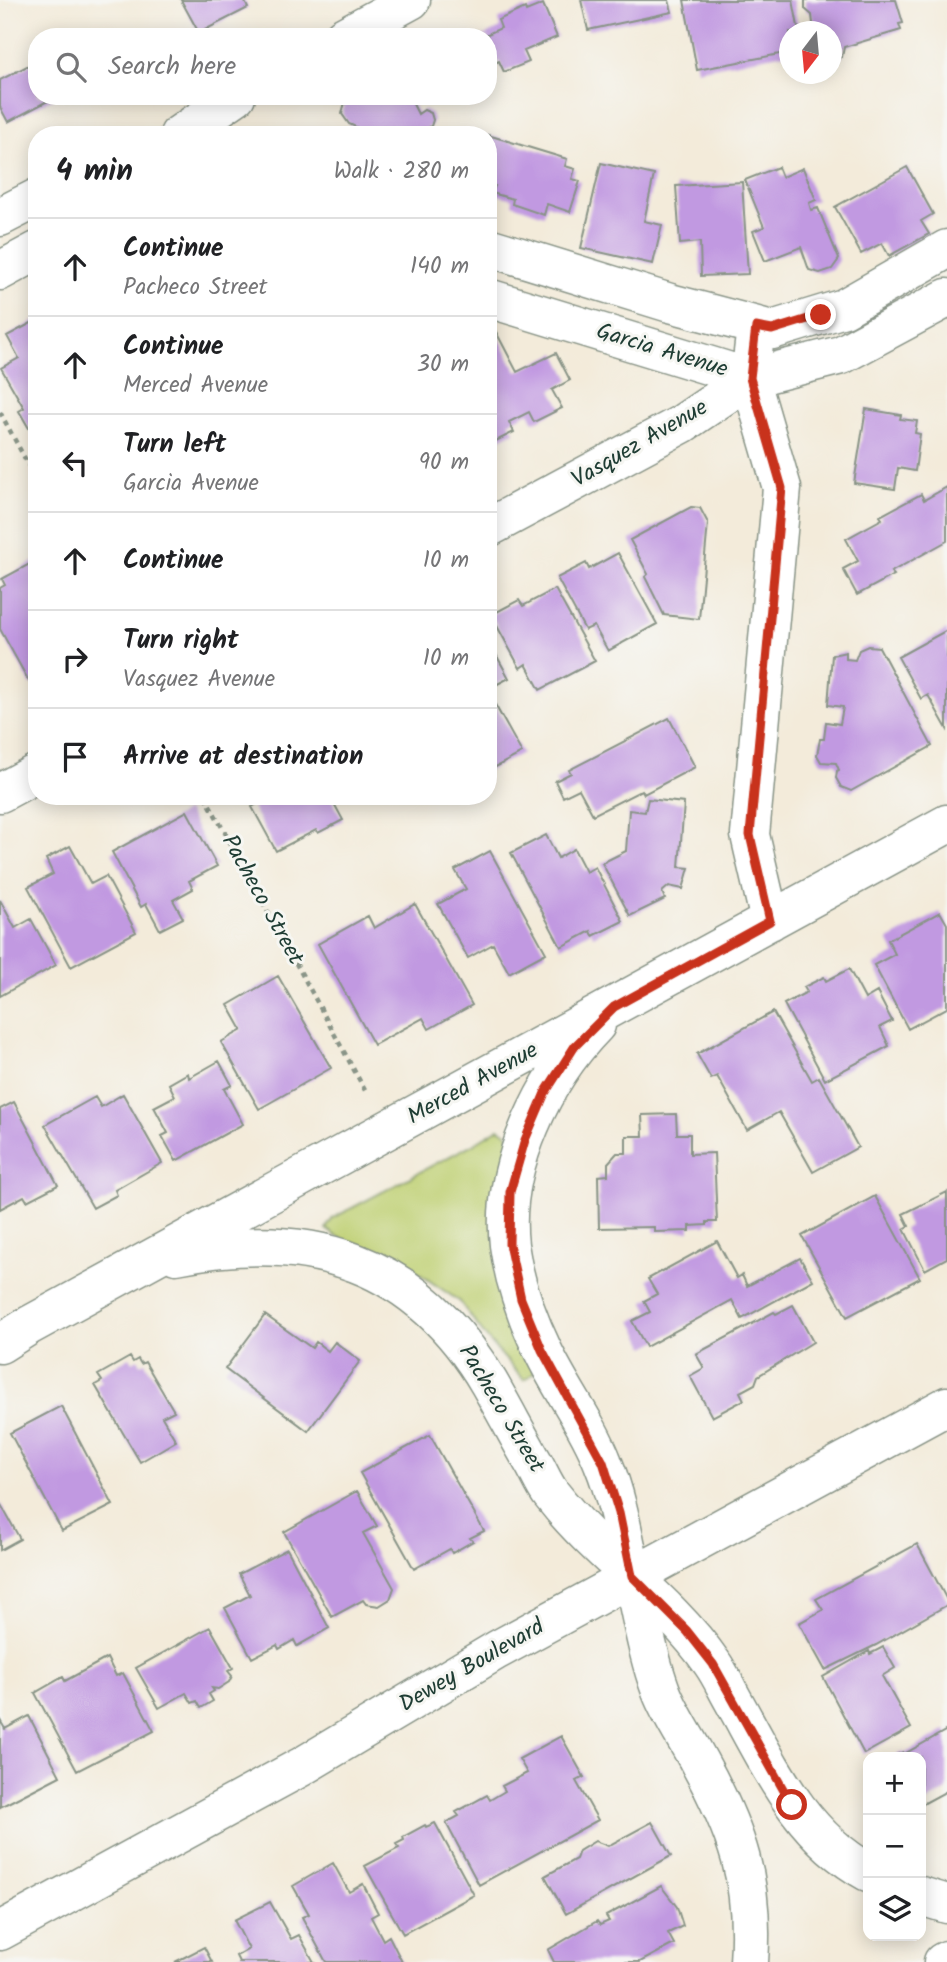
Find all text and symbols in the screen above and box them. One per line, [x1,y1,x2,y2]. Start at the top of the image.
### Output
north arrow [779,21,842,84]
search box [28,28,497,105]
text: Search here [108,46,236,88]
icon: search [52,48,90,86]
text: 4 min [56,148,133,196]
text: Walk · 280 m [334,154,469,190]
text: Continue [123,228,224,270]
icon: ahead [56,248,94,286]
text: 140 m [410,249,469,285]
text: Pacheco Street [123,270,267,306]
route end [805,299,836,330]
street label: Garcia Avenue [592,314,732,388]
text: Continue [123,326,224,368]
icon: ahead [56,346,94,384]
text: 30 m [417,347,469,383]
text: Merced Avenue [123,368,268,404]
street label: Vasquez Avenue [565,390,715,498]
text: Turn left [123,424,226,466]
icon: left [56,444,94,482]
text: 90 m [419,445,469,481]
text: Garcia Avenue [123,466,259,502]
text: Continue [123,540,224,582]
icon: ahead [56,542,94,580]
text: 10 m [423,543,469,579]
text: Turn right [123,620,239,662]
icon: right [56,640,94,678]
text: 10 m [423,641,469,677]
text: Vasquez Avenue [123,662,275,698]
text: Arrive at destination [123,736,363,778]
icon: arrive [56,738,94,776]
street label: Pacheco Street [211,828,313,973]
street label: Merced Avenue [401,1033,545,1135]
street label: Pacheco Street [448,1338,554,1481]
street label: Dewey Boulevard [393,1609,552,1722]
map controls [863,1752,926,1941]
button: + [863,1752,926,1815]
route start [776,1789,807,1820]
button: − [863,1815,926,1878]
button: layers [863,1878,926,1941]

